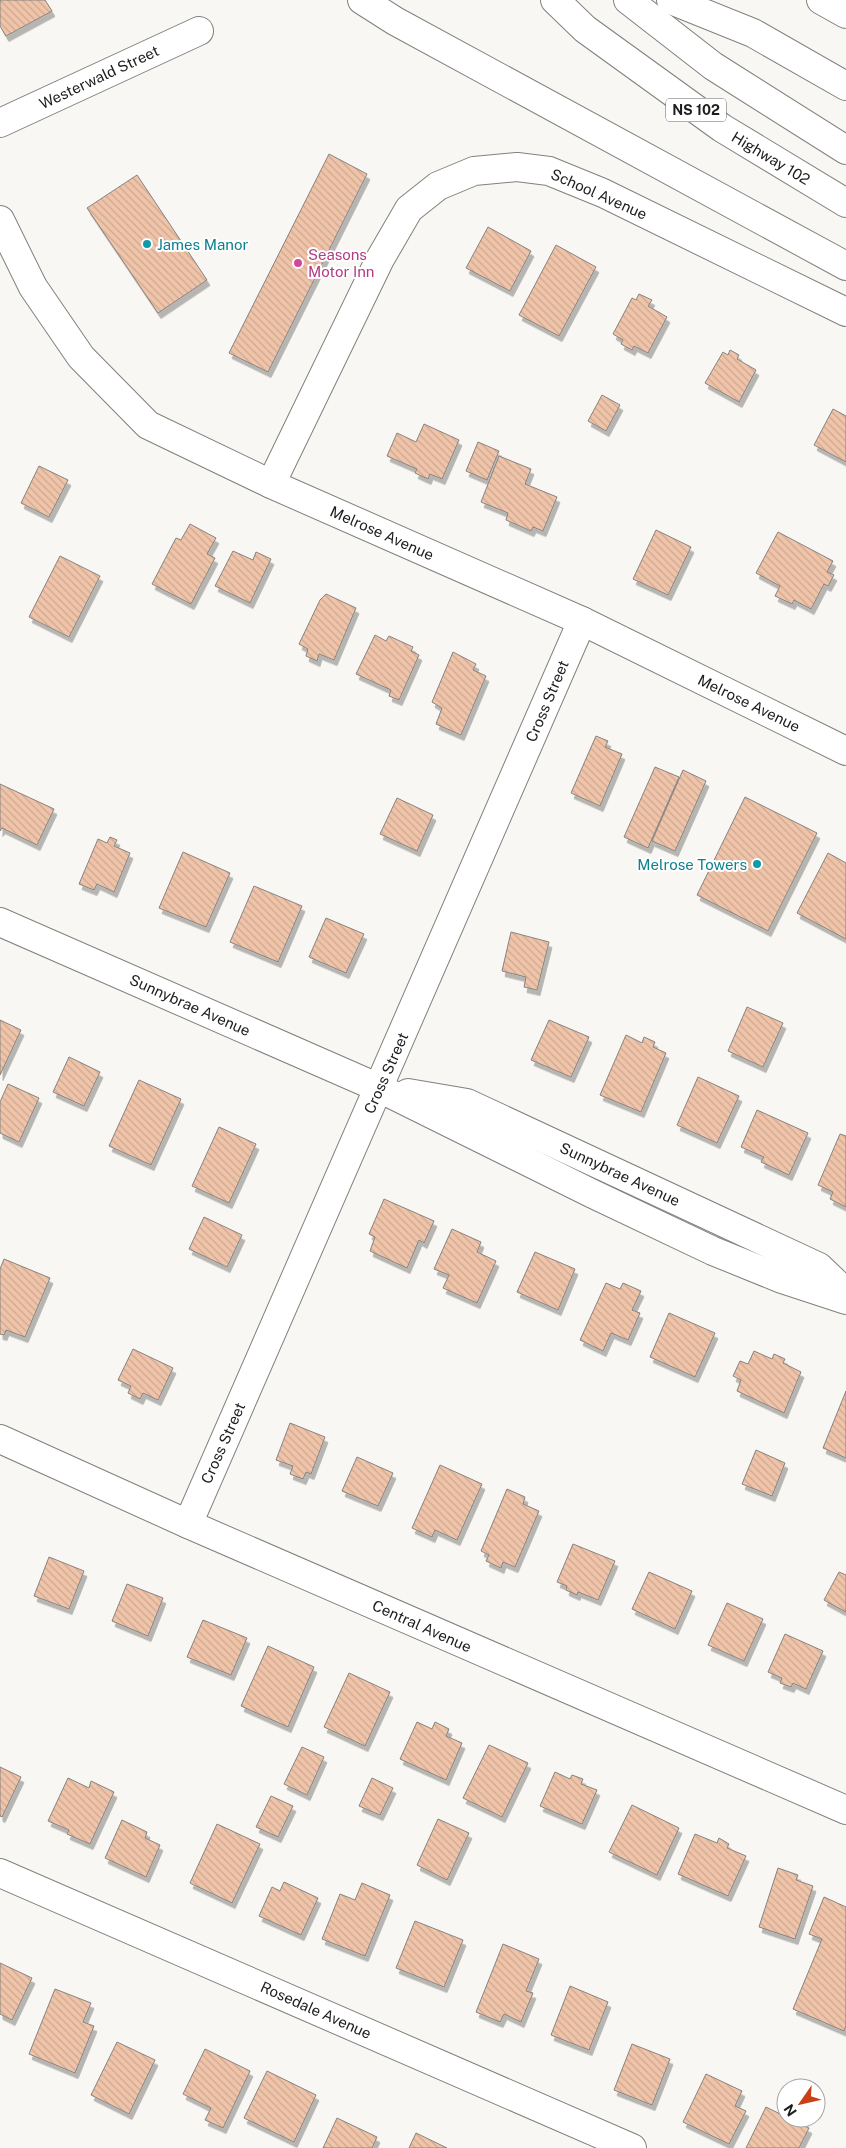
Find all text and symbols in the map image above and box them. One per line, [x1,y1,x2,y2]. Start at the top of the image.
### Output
street label: Westerwald Street [36,42,162,112]
road number: NS 102 [666,98,726,122]
street label: Highway 102 [729,128,813,188]
street label: School Avenue [548,165,650,223]
place label: James Manor [157,236,248,253]
marker: James Manor [141,238,153,250]
place label: Seasons Motor Inn [308,246,375,280]
marker: Seasons Motor Inn [292,257,304,269]
street label: Melrose Avenue [328,503,436,563]
street label: Cross Street [522,657,572,744]
street label: Melrose Avenue [695,671,803,735]
place label: Melrose Towers [637,856,747,873]
marker: Melrose Towers [751,858,763,870]
street label: Sunnybrae Avenue [127,971,253,1039]
street label: Cross Street [361,1030,412,1116]
street label: Sunnybrae Avenue [557,1139,683,1209]
street label: Cross Street [198,1400,249,1486]
street label: Central Avenue [370,1597,474,1655]
street label: Rosedale Avenue [258,1978,374,2042]
north arrow [776,2078,826,2128]
text: N [781,2101,800,2119]

